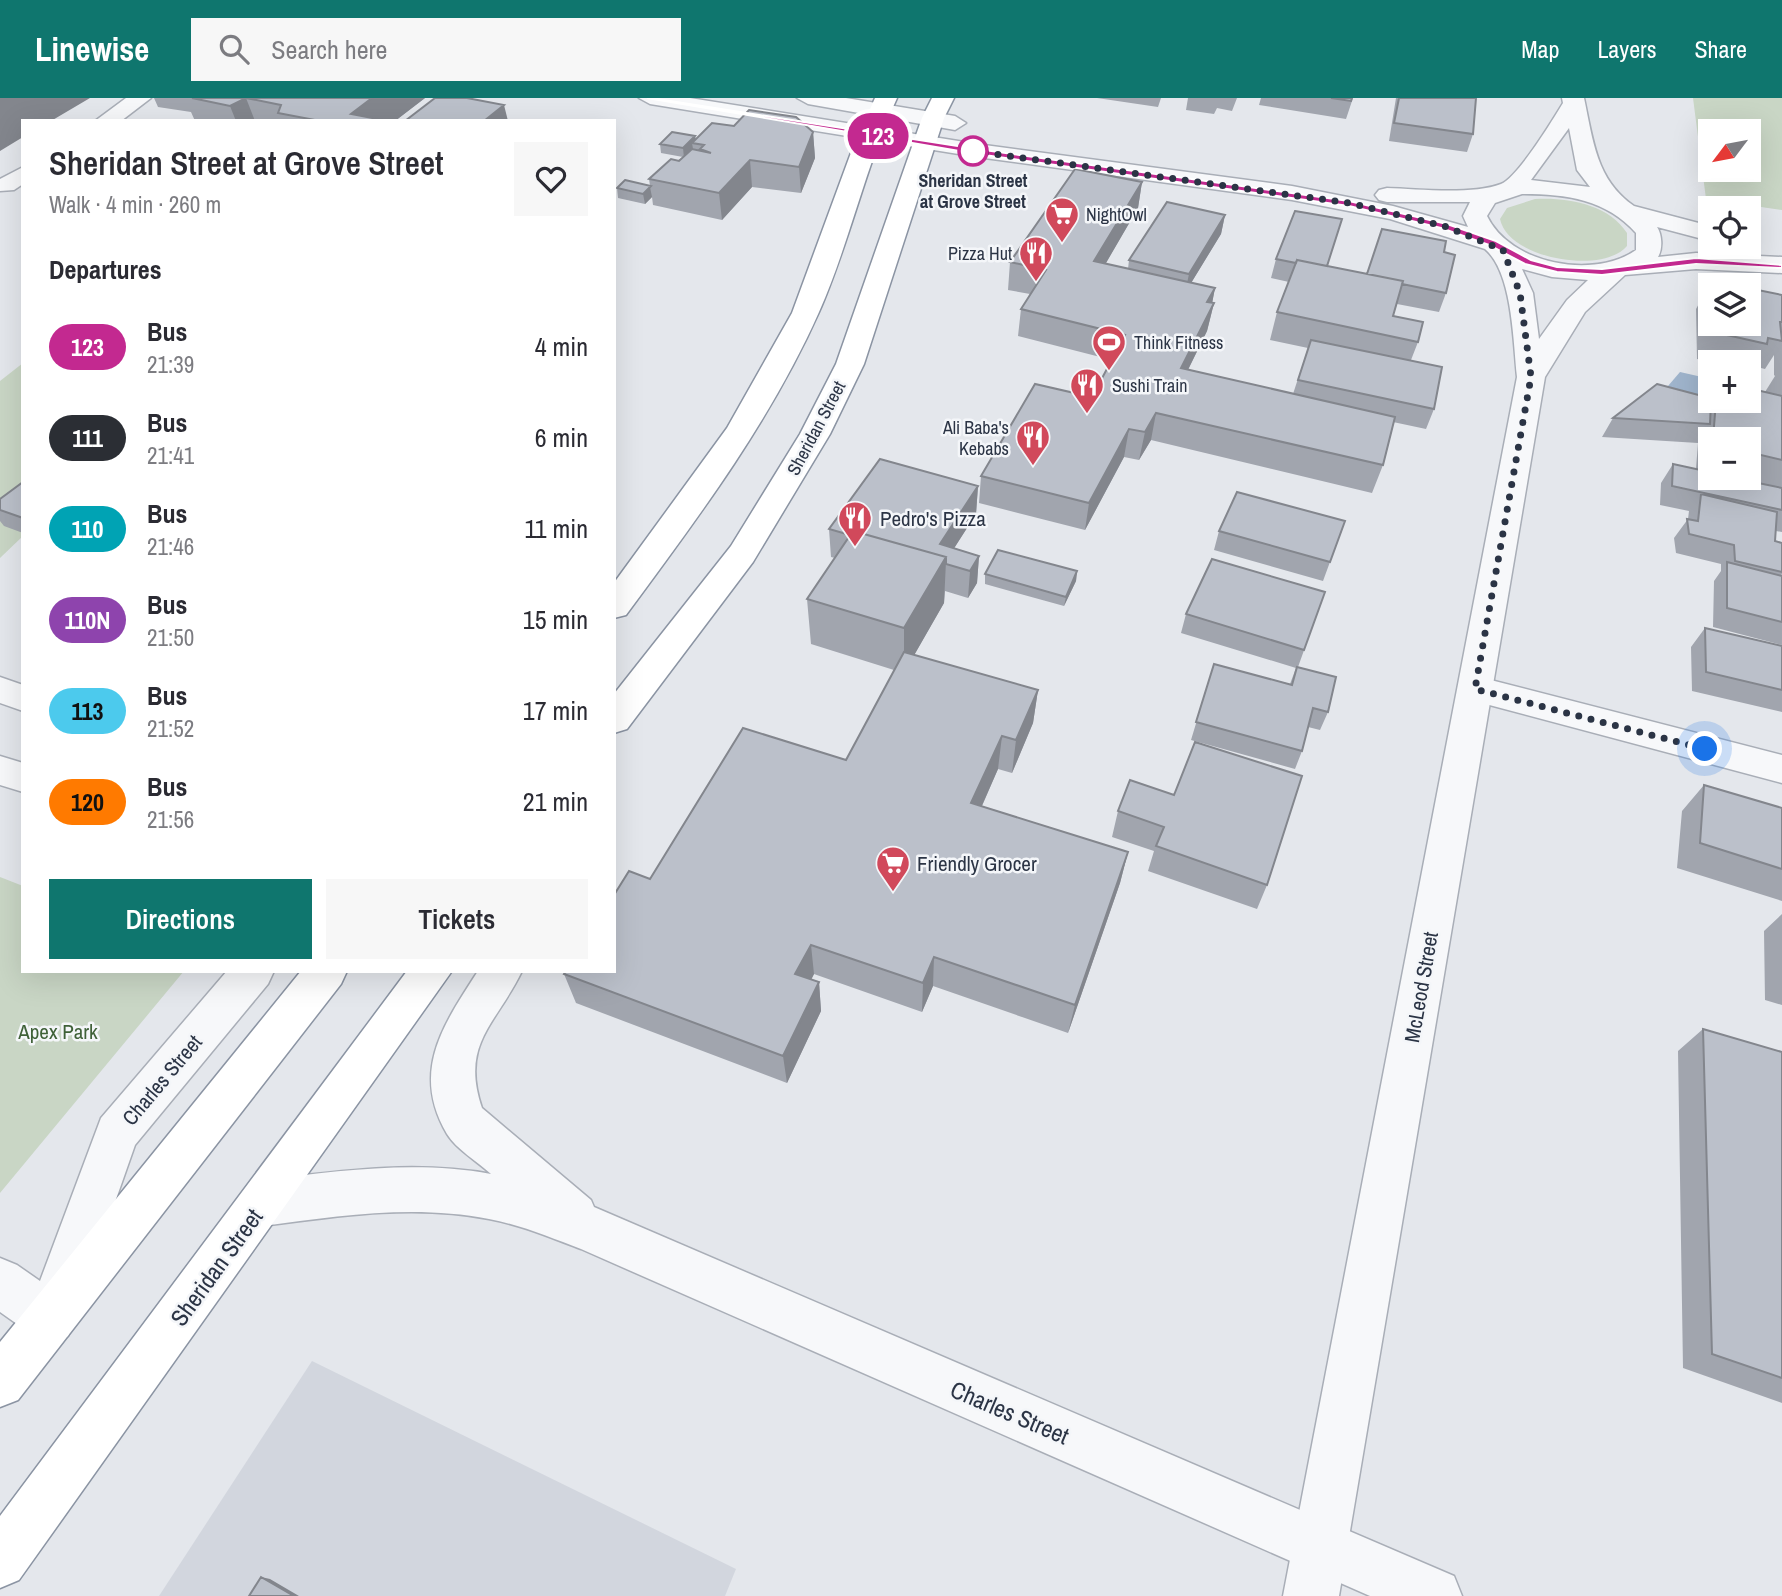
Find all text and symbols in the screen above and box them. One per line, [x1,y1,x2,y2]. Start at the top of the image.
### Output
search box [191,18,681,81]
text: Linewise [35,27,149,71]
icon: search [215,30,253,68]
text: Search here [271,32,387,67]
text: Map [1521,33,1559,65]
text: Layers [1597,33,1656,65]
text: Share [1694,33,1747,65]
line badge: 123 [838,113,918,159]
north arrow [1698,119,1760,182]
map controls [1698,119,1761,490]
text: 123 [862,120,894,152]
marker: Sheridan Street at Grove Street [958,136,988,166]
text: Sheridan Street at Grove Street [49,141,443,185]
button: heart [514,142,588,216]
place label: Sheridan Street at Grove Street [918,168,1028,214]
text: Walk · 4 min · 260 m [49,189,221,220]
supermarket icon: NightOwl [1043,195,1081,244]
button: locate [1698,196,1761,259]
place label: NightOwl [1086,202,1147,227]
restaurant icon: Pizza Hut [1017,234,1055,283]
place label: Pizza Hut [948,241,1012,266]
text: Departures [49,252,162,287]
button: layers [1698,273,1761,336]
text: Bus [147,314,187,349]
sports icon: Think Fitness [1090,323,1128,372]
text: 4 min [535,329,588,364]
place label: Think Fitness [1134,330,1223,355]
text: 123 [71,331,104,363]
text: 21:39 [147,349,194,380]
button: + [1698,350,1761,413]
restaurant icon: Sushi Train [1068,366,1106,415]
place label: Sushi Train [1112,373,1188,398]
street label: Sheridan Street [781,376,851,480]
text: Bus [147,405,187,440]
place label: Ali Baba's Kebabs [942,415,1009,461]
restaurant icon: Ali Baba's Kebabs [1014,418,1052,467]
text: 6 min [535,420,588,455]
text: 111 [72,422,103,454]
button: − [1698,427,1761,490]
text: 21:41 [147,440,194,471]
text: Bus [147,496,187,531]
restaurant icon: Pedro's Pizza [836,499,874,548]
place label: Pedro's Pizza [880,504,986,533]
text: 11 min [524,511,588,546]
text: 110 [72,513,103,545]
text: 21:46 [147,531,194,562]
text: Bus [147,587,187,622]
text: 15 min [523,602,588,637]
text: 110N [65,604,110,636]
text: 21:50 [147,622,194,653]
text: Bus [147,678,187,713]
text: 17 min [523,693,588,728]
text: 113 [72,695,103,727]
text: 21:52 [147,713,194,744]
your location [1687,731,1722,766]
text: Bus [147,769,187,804]
text: 21 min [523,784,588,819]
text: 120 [71,786,104,818]
text: 21:56 [147,804,194,835]
supermarket icon: Friendly Grocer [874,844,912,893]
place label: Friendly Grocer [917,849,1037,878]
button: Directions [49,879,312,959]
button: Tickets [326,879,588,959]
street label: McLeod Street [1397,929,1445,1045]
park label: Apex Park [17,1017,98,1046]
street label: Charles Street [116,1028,209,1131]
street label: Sheridan Street [163,1201,270,1332]
street label: Charles Street [946,1373,1075,1452]

